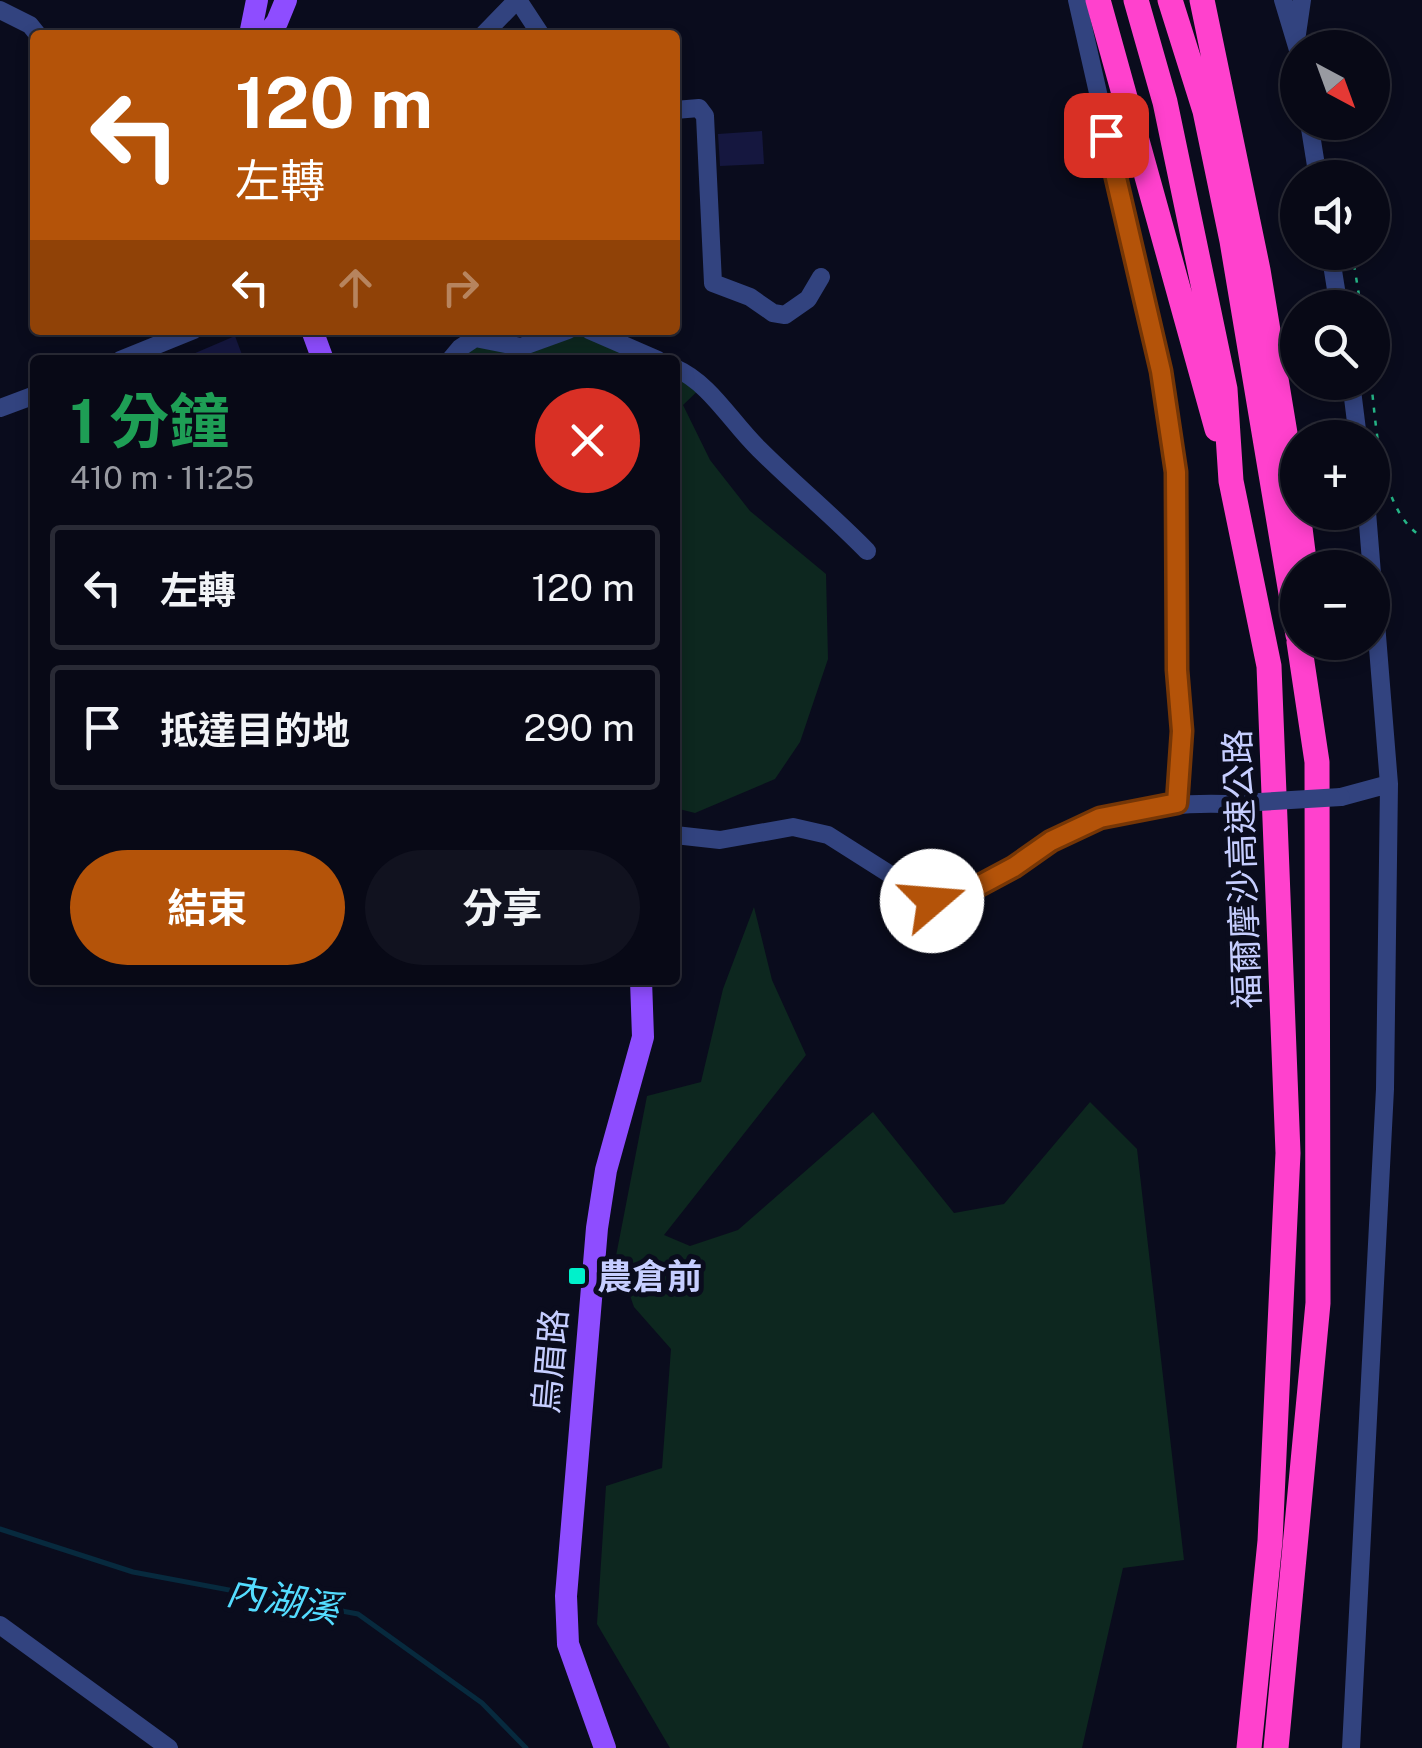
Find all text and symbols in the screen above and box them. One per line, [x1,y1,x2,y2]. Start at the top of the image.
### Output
north arrow [1280,30,1390,140]
map controls [1280,30,1390,660]
text: 120 m [235,61,433,144]
icon: left [70,70,200,200]
pin [1064,93,1149,178]
icon: arrive [1079,108,1134,163]
text: 左轉 [235,154,325,207]
button: sound [1280,160,1390,270]
icon: left [223,260,278,315]
icon: ahead [328,260,383,315]
icon: right [433,260,488,315]
button: search [1280,290,1390,400]
text: 1 分鐘 [70,386,229,457]
button: close [535,388,640,493]
button: + [1280,420,1390,530]
text: 410 m · 11:25 [70,459,254,496]
button: − [1280,550,1390,660]
icon: left [75,560,130,615]
text: 120 m [532,565,635,610]
text: 左轉 [160,568,236,613]
icon: arrive [75,700,130,755]
text: 290 m [524,705,635,750]
text: 抵達目的地 [160,708,350,753]
street label: 福爾摩沙高速公路 [1217,728,1267,1010]
position arrow [880,849,984,953]
button: 結束 [70,850,345,965]
button: 分享 [365,850,640,965]
place label: 農倉前 [597,1256,702,1297]
marker: 農倉前 [566,1265,588,1287]
street label: 烏眉路 [525,1307,575,1415]
water label: 內湖溪 [223,1568,348,1633]

